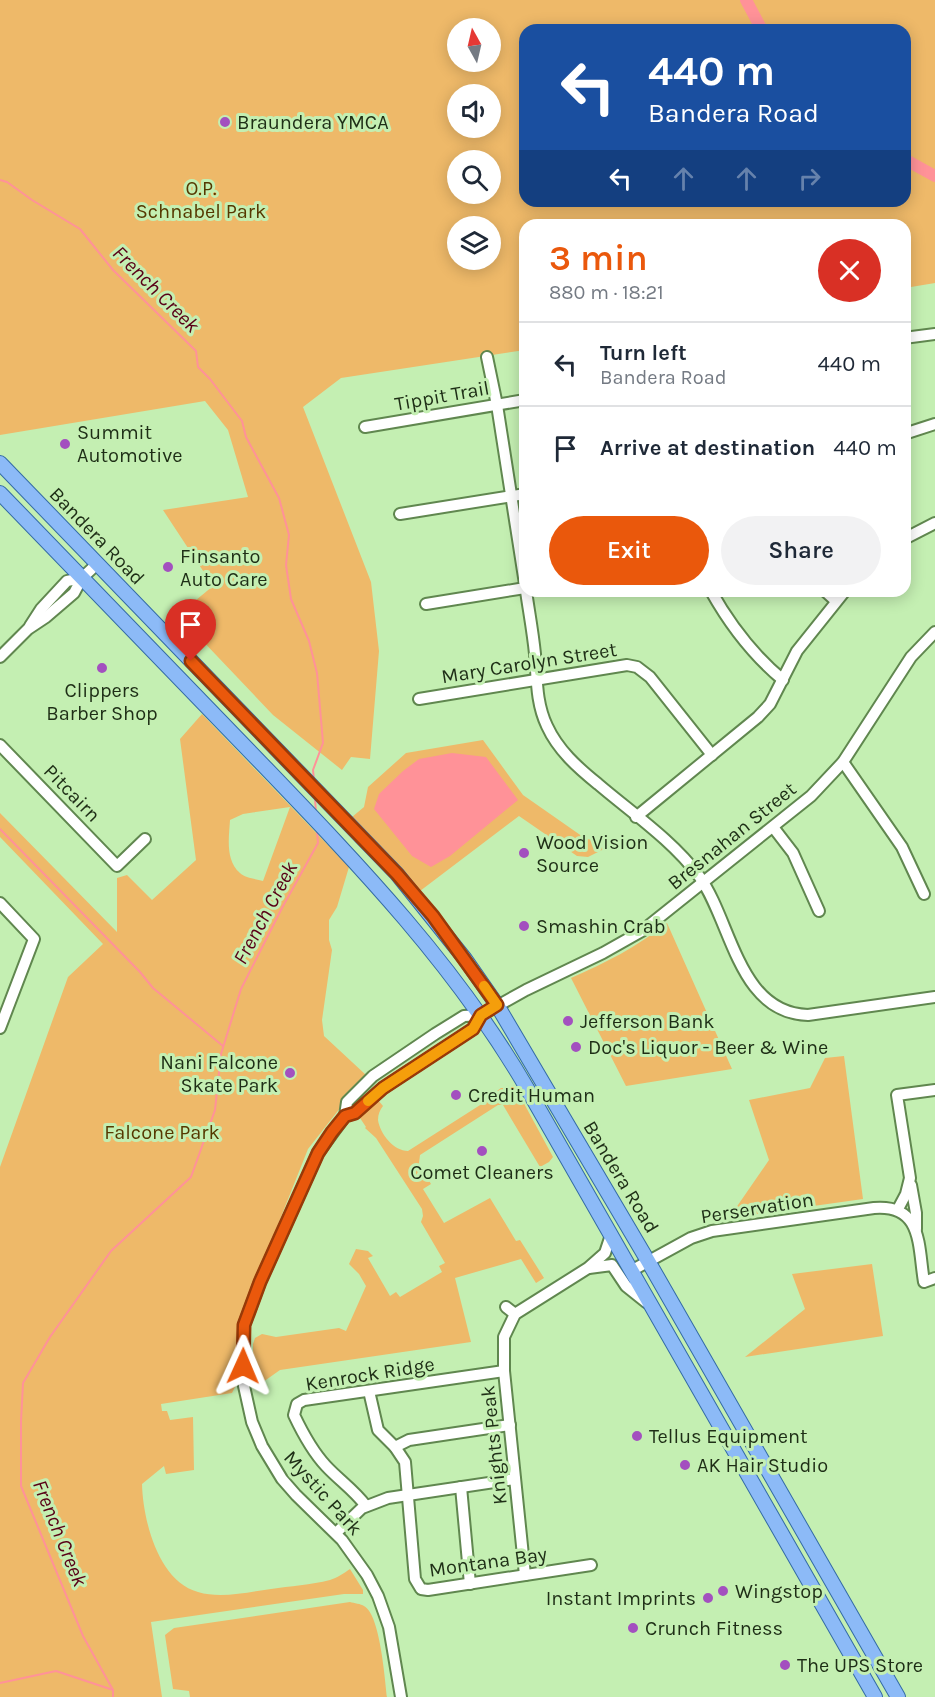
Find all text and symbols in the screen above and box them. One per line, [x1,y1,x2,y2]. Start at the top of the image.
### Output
north arrow [447,18,501,72]
map controls [447,18,501,270]
text: 440 m [648,46,775,96]
icon: left [549,48,627,126]
button: sound [447,84,501,138]
text: Bandera Road [648,97,819,129]
place label: Braundera YMCA [237,111,389,134]
marker: Braundera YMCA [218,115,232,129]
button: search [447,150,501,204]
icon: left [604,162,637,195]
icon: ahead [667,162,700,195]
icon: ahead [730,162,763,195]
icon: right [793,162,826,195]
park label: O.P. Schnabel Park [136,177,266,223]
button: layers [447,216,501,270]
text: 3 min [549,237,648,279]
button: close [818,239,881,302]
water label: French Creek [108,241,205,338]
text: 880 m · 18:21 [549,281,664,304]
text: Turn left [600,340,687,366]
icon: left [549,348,582,381]
text: 440 m [818,351,881,377]
text: Bandera Road [600,366,727,389]
street label: Tippit Trail [393,376,491,416]
place label: Summit Automotive [77,421,183,467]
icon: arrive [549,432,582,465]
text: Arrive at destination [600,435,815,461]
text: 440 m [833,435,897,461]
marker: Summit Automotive [58,437,72,451]
street label: Bandera Road [45,482,149,590]
button: Exit [549,516,709,585]
button: Share [721,516,881,585]
place label: Finsanto Auto Care [180,545,268,591]
marker: Finsanto Auto Care [161,560,175,574]
pin [165,599,216,661]
icon: arrive [174,608,207,641]
street label: Mary Carolyn Street [440,638,619,688]
marker: Clippers Barber Shop [95,661,109,675]
place label: Clippers Barber Shop [46,679,158,725]
street label: Pitcairn [39,759,105,827]
street label: Bresnahan Street [663,777,801,895]
place label: Wood Vision Source [536,831,648,877]
marker: Wood Vision Source [517,846,531,860]
water label: French Creek [228,857,302,968]
place label: Smashin Crab [536,915,666,938]
marker: Smashin Crab [517,919,531,933]
place label: Jefferson Bank [580,1010,715,1033]
marker: Jefferson Bank [561,1014,575,1028]
place label: Doc's Liquor - Beer & Wine [588,1036,828,1059]
marker: Doc's Liquor - Beer & Wine [569,1040,583,1054]
place label: Nani Falcone Skate Park [160,1051,278,1097]
marker: Nani Falcone Skate Park [283,1066,297,1080]
place label: Credit Human [468,1084,595,1107]
marker: Credit Human [449,1088,463,1102]
street label: Bandera Road [579,1117,663,1237]
park label: Falcone Park [104,1121,220,1144]
marker: Comet Cleaners [475,1144,489,1158]
place label: Comet Cleaners [410,1161,554,1184]
street label: Perservation [699,1188,815,1228]
position arrow [211,1334,275,1398]
street label: Kenrock Ridge [304,1352,436,1396]
street label: Knights Peak [476,1384,512,1506]
place label: Tellus Equipment [649,1425,808,1448]
marker: Tellus Equipment [630,1429,644,1443]
street label: Mystic Park [279,1446,367,1540]
place label: AK Hair Studio [697,1454,828,1477]
marker: AK Hair Studio [678,1458,692,1472]
water label: French Creek [28,1476,92,1590]
street label: Montana Bay [427,1542,549,1582]
place label: Wingstop [735,1580,823,1603]
marker: Wingstop [716,1584,730,1598]
place label: Instant Imprints [546,1587,696,1610]
marker: Instant Imprints [701,1591,715,1605]
place label: Crunch Fitness [645,1617,783,1640]
marker: Crunch Fitness [626,1621,640,1635]
place label: The UPS Store [797,1654,923,1677]
marker: The UPS Store [778,1658,792,1672]

